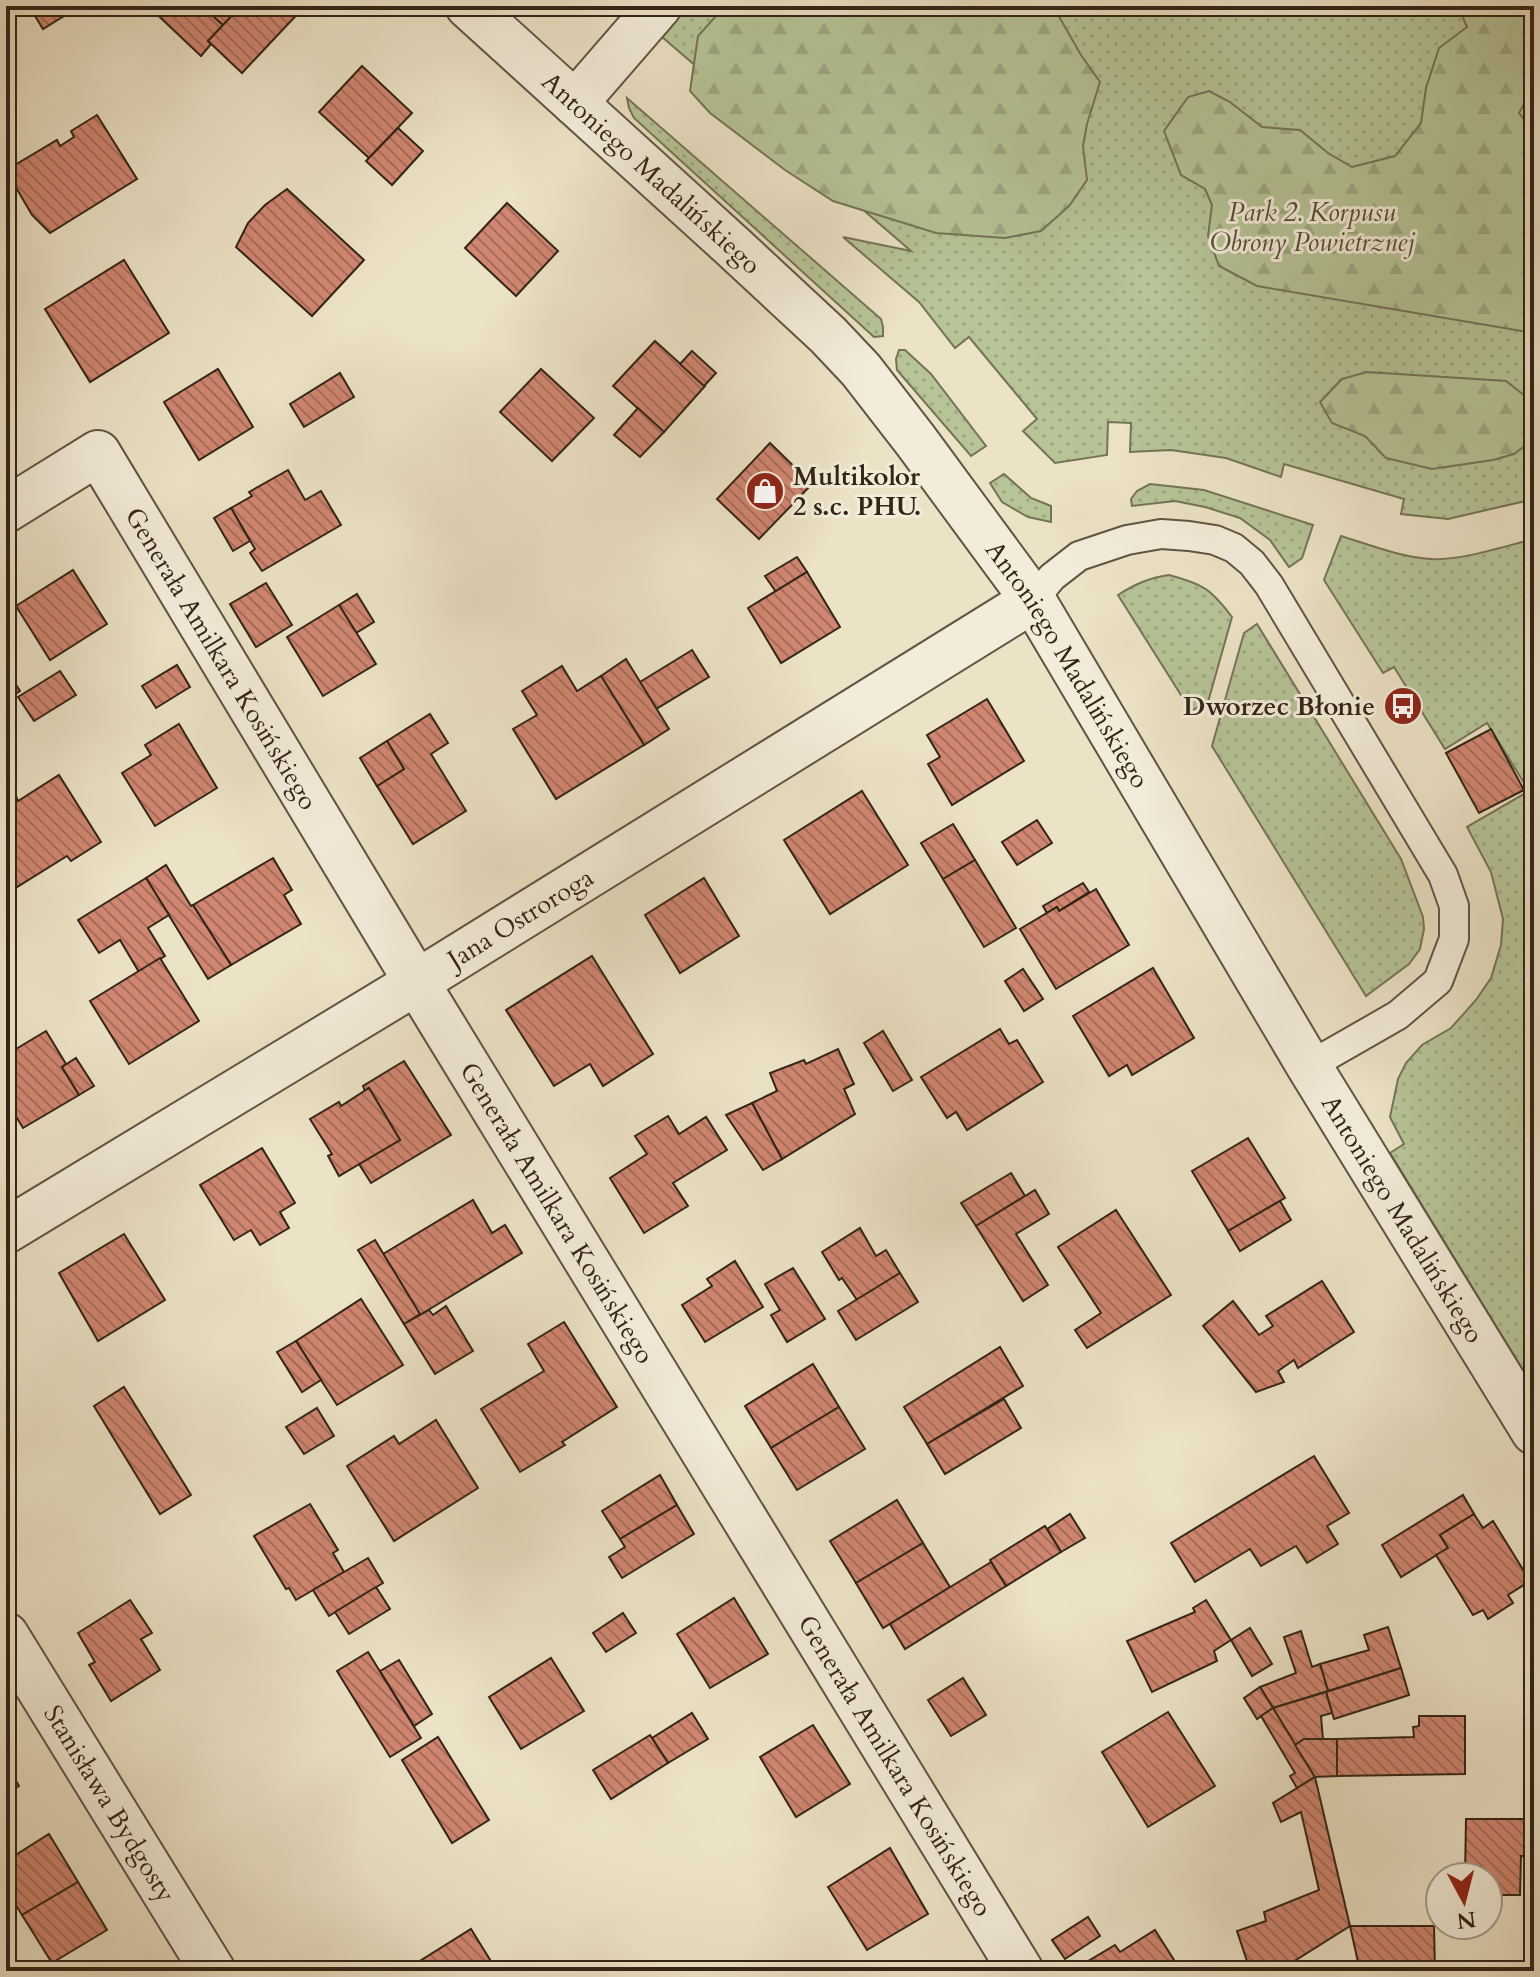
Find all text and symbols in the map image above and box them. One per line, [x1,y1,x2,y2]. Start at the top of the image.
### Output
street label: Antoniego Madalińskiego [534,64,769,282]
park label: Park 2. Korpusu Obrony Powietrznej [1209,195,1415,260]
place label: Multikolor 2 s.c. PHU. [793,459,921,524]
shop icon: Multikolor 2 s.c. PHU. [744,470,786,512]
street label: Generała Amilkara Kosińskiego [117,501,326,816]
street label: Antoniego Madalińskiego [978,534,1158,794]
bus stop icon: Dworzec Błonie [1382,685,1424,727]
place label: Dworzec Błonie [1183,689,1375,724]
street label: Jana Ostroroga [437,860,600,979]
street label: Generała Amilkara Kosińskiego [452,1055,663,1370]
street label: Antoniego Madalińskiego [1313,1088,1493,1349]
street label: Generała Amilkara Kosińskiego [790,1608,1001,1923]
street label: Stanisława Bydgosty [36,1698,184,1909]
north arrow [1424,1861,1504,1941]
text: N [1455,1904,1478,1936]

